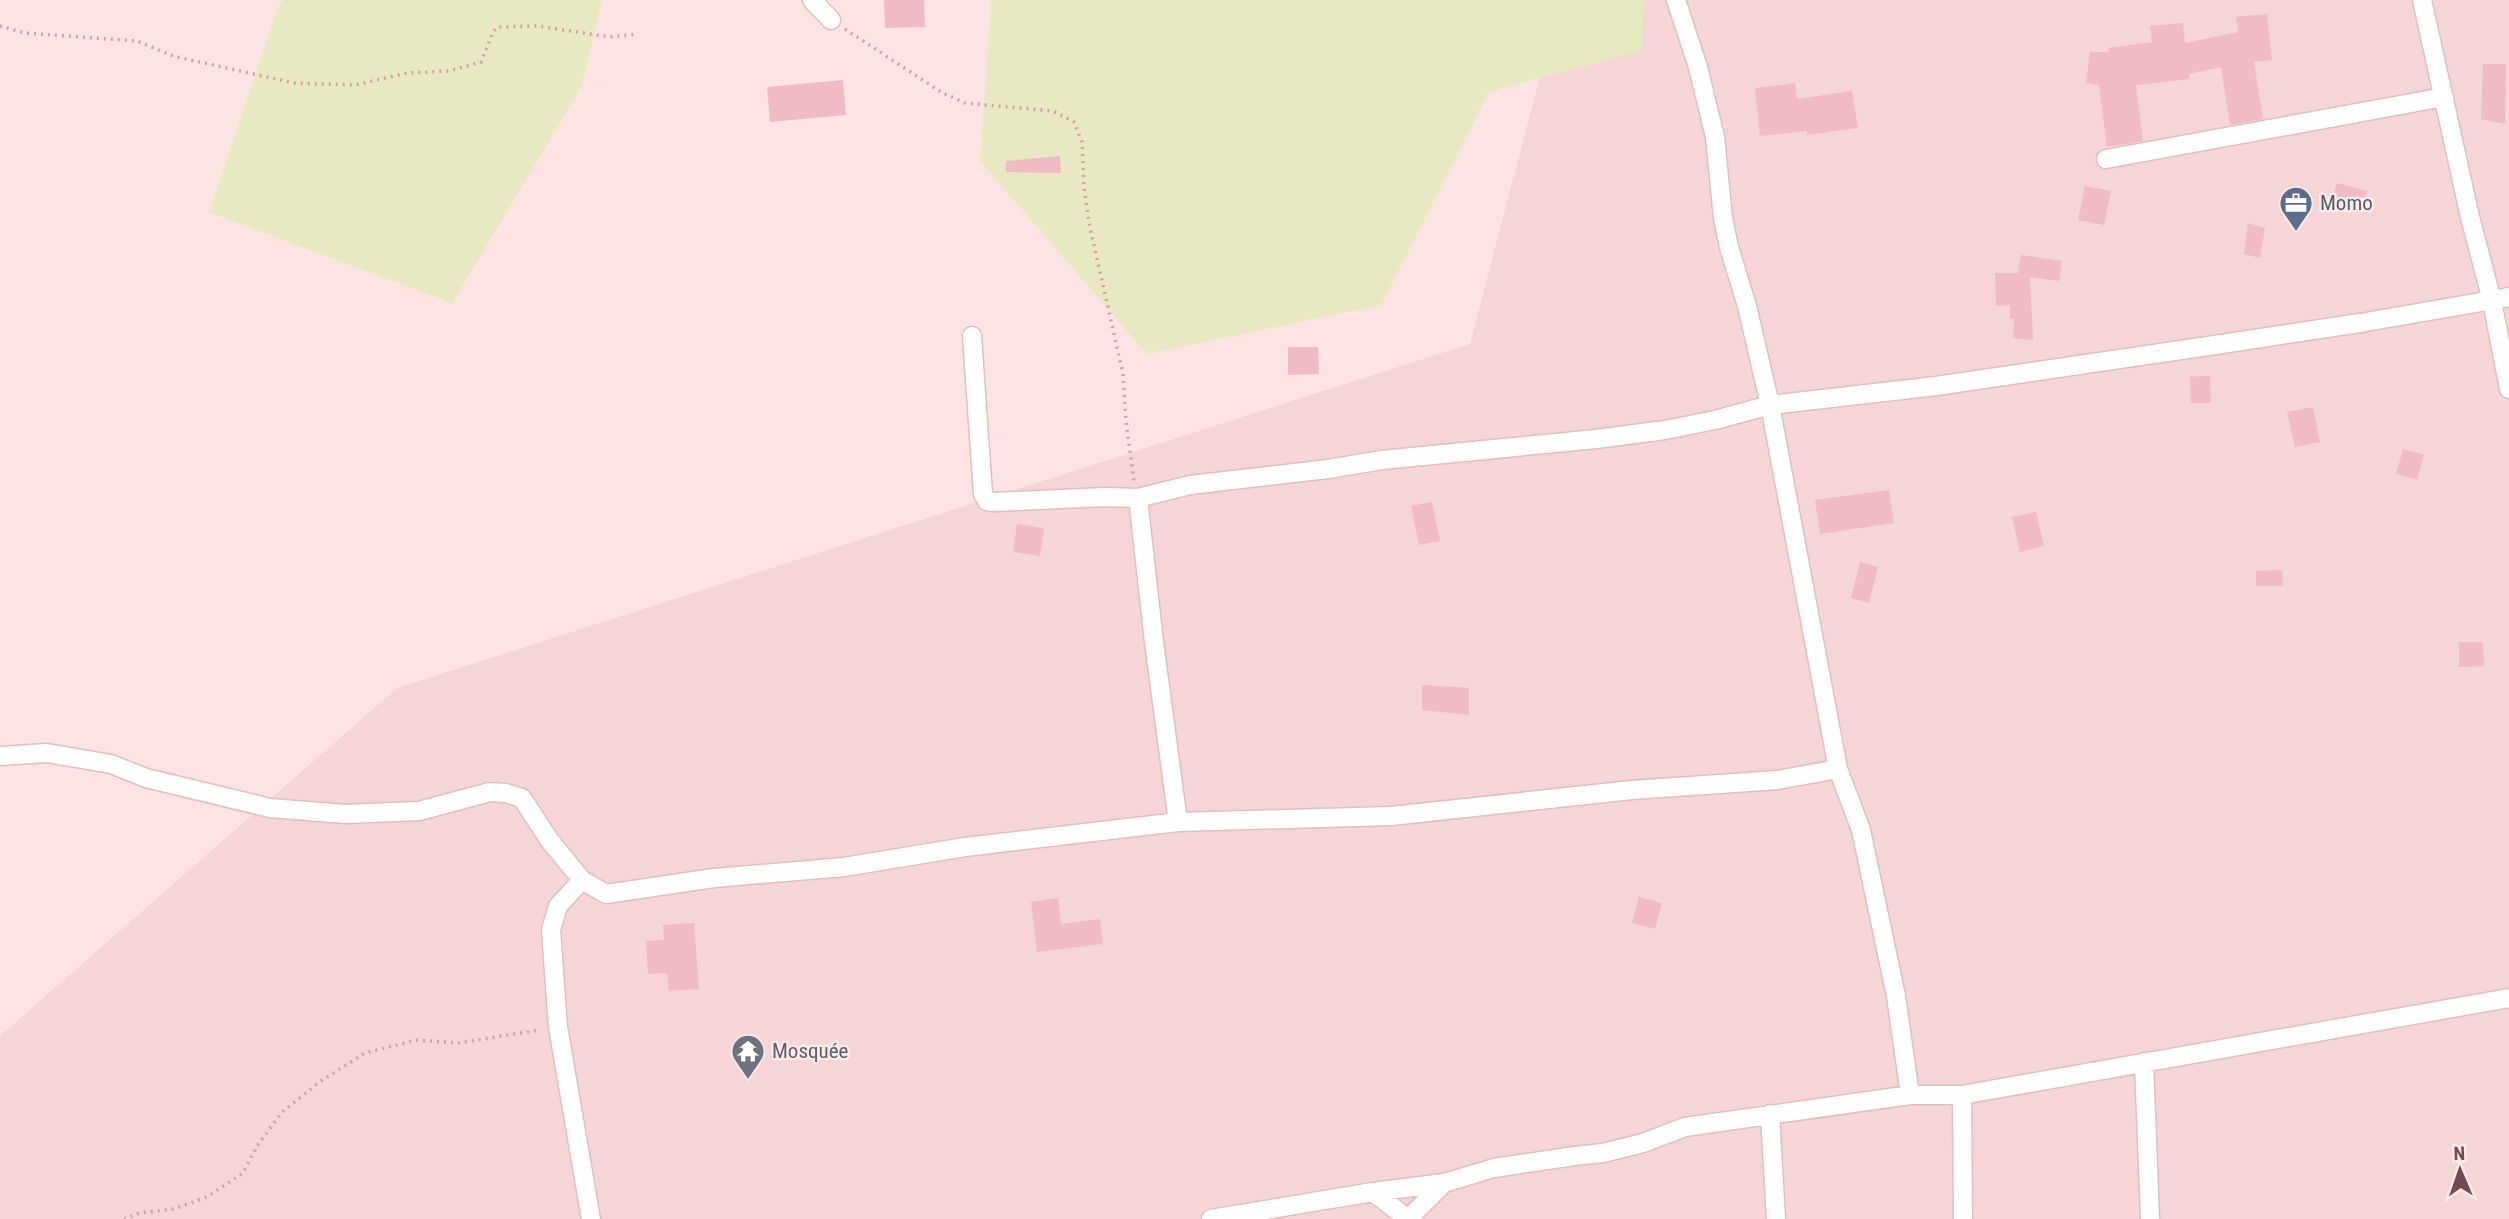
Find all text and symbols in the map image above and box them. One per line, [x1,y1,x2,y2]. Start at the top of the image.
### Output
office icon: Momo [2277,184,2315,233]
place label: Momo [2320,191,2373,215]
temple icon: Mosquée [729,1032,767,1081]
place label: Mosquée [772,1039,848,1063]
north arrow [2425,1135,2495,1205]
text: N [2453,1142,2466,1165]

